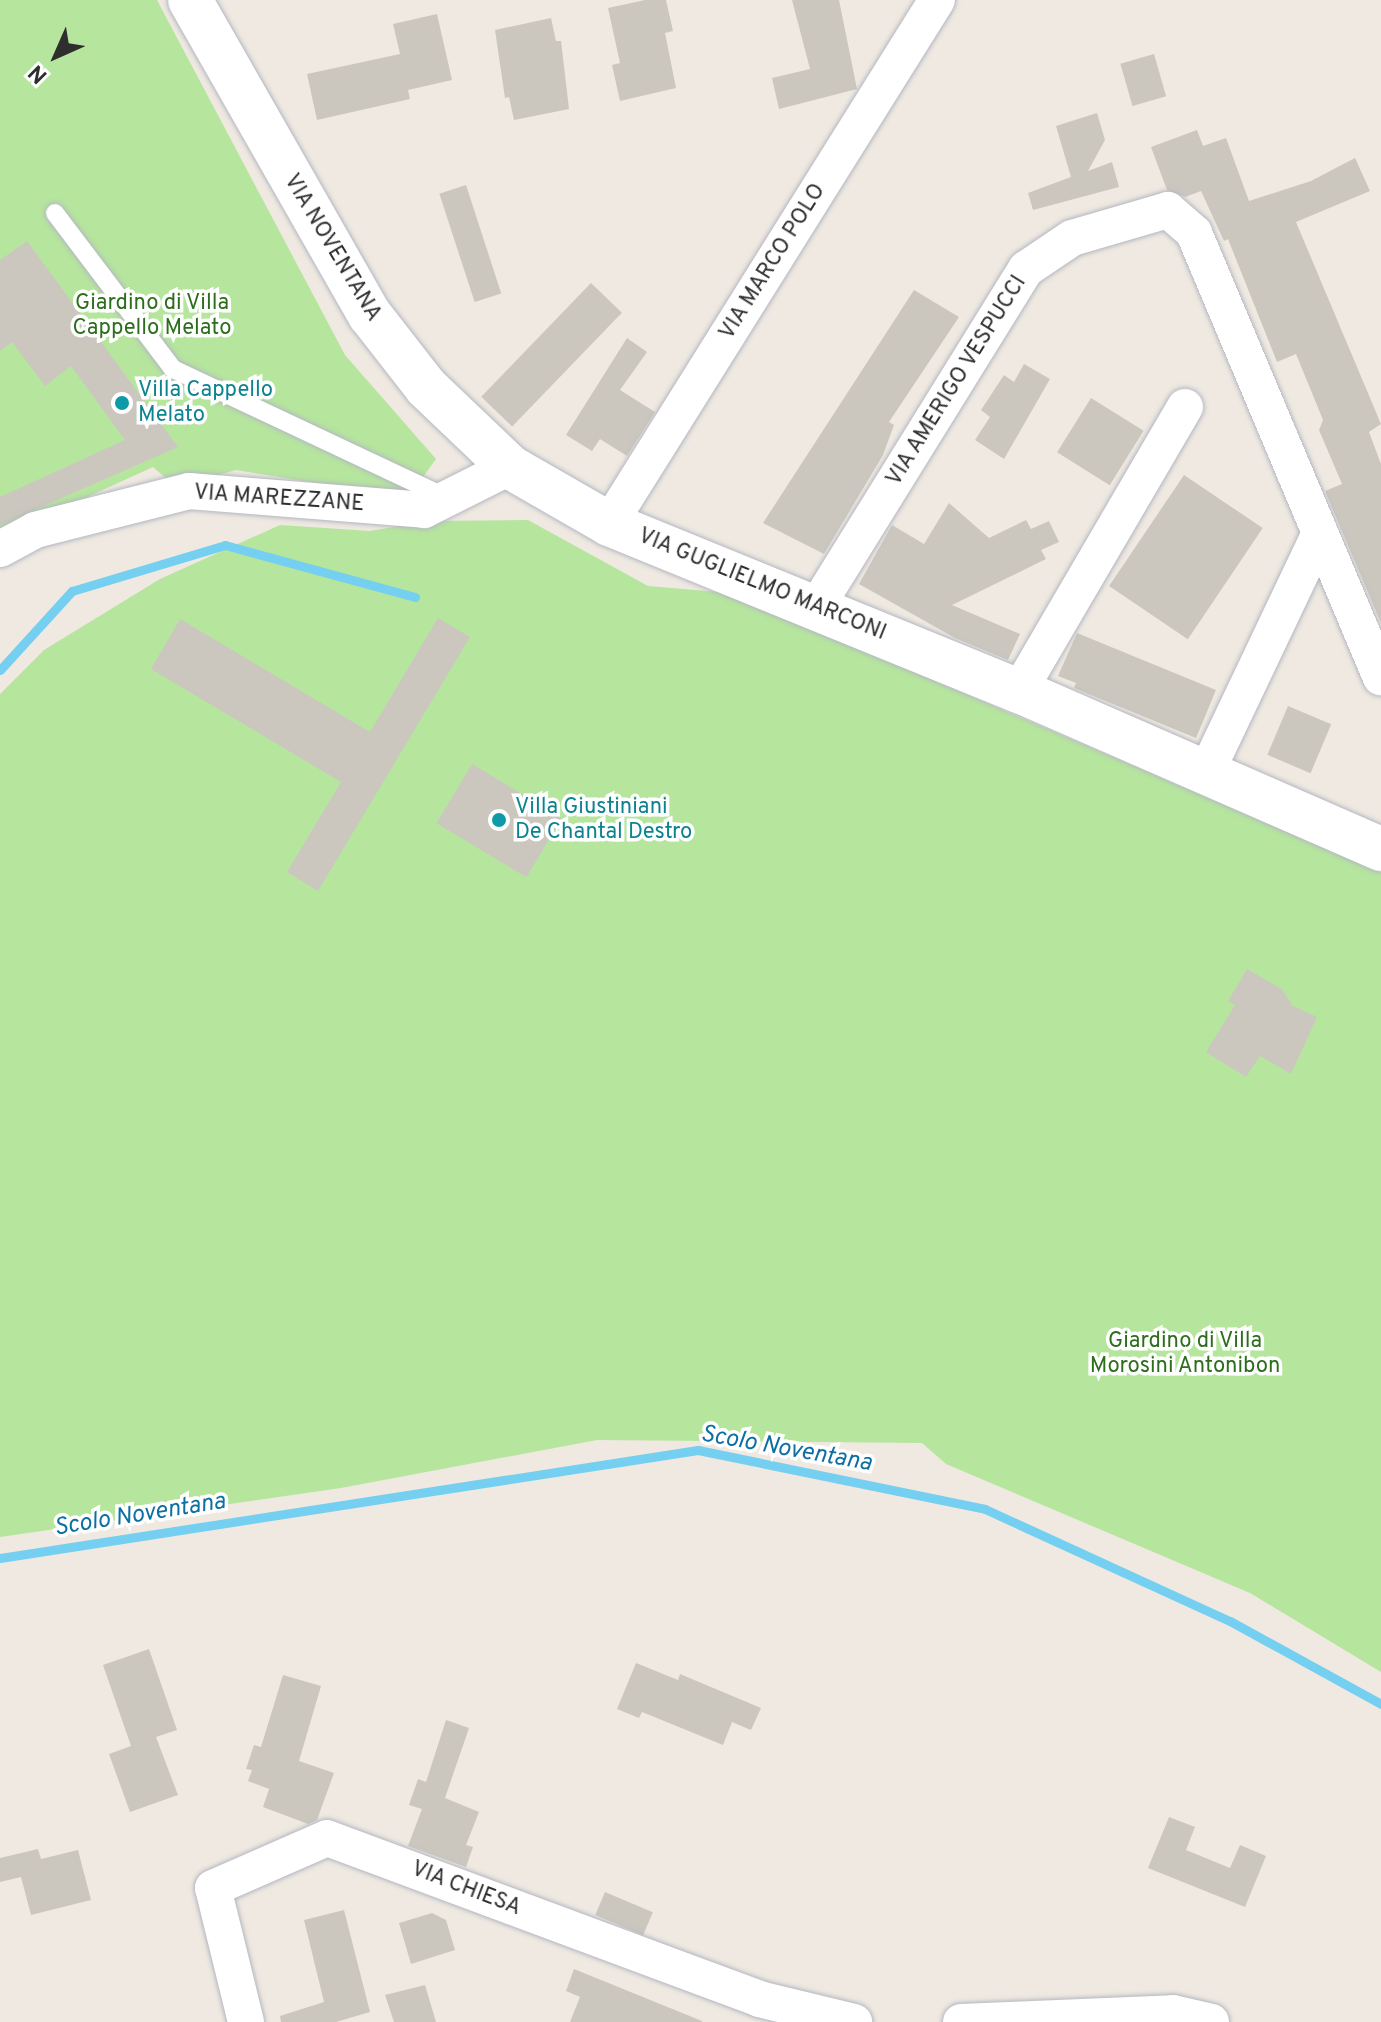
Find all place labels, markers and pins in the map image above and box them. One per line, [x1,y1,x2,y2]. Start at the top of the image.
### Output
place label: Villa Cappello Melato [138,377,273,428]
marker: Villa Cappello Melato [113,394,131,412]
place label: Villa Giustiniani De Chantal Destro [515,794,692,846]
marker: Villa Giustiniani De Chantal Destro [490,811,508,829]

